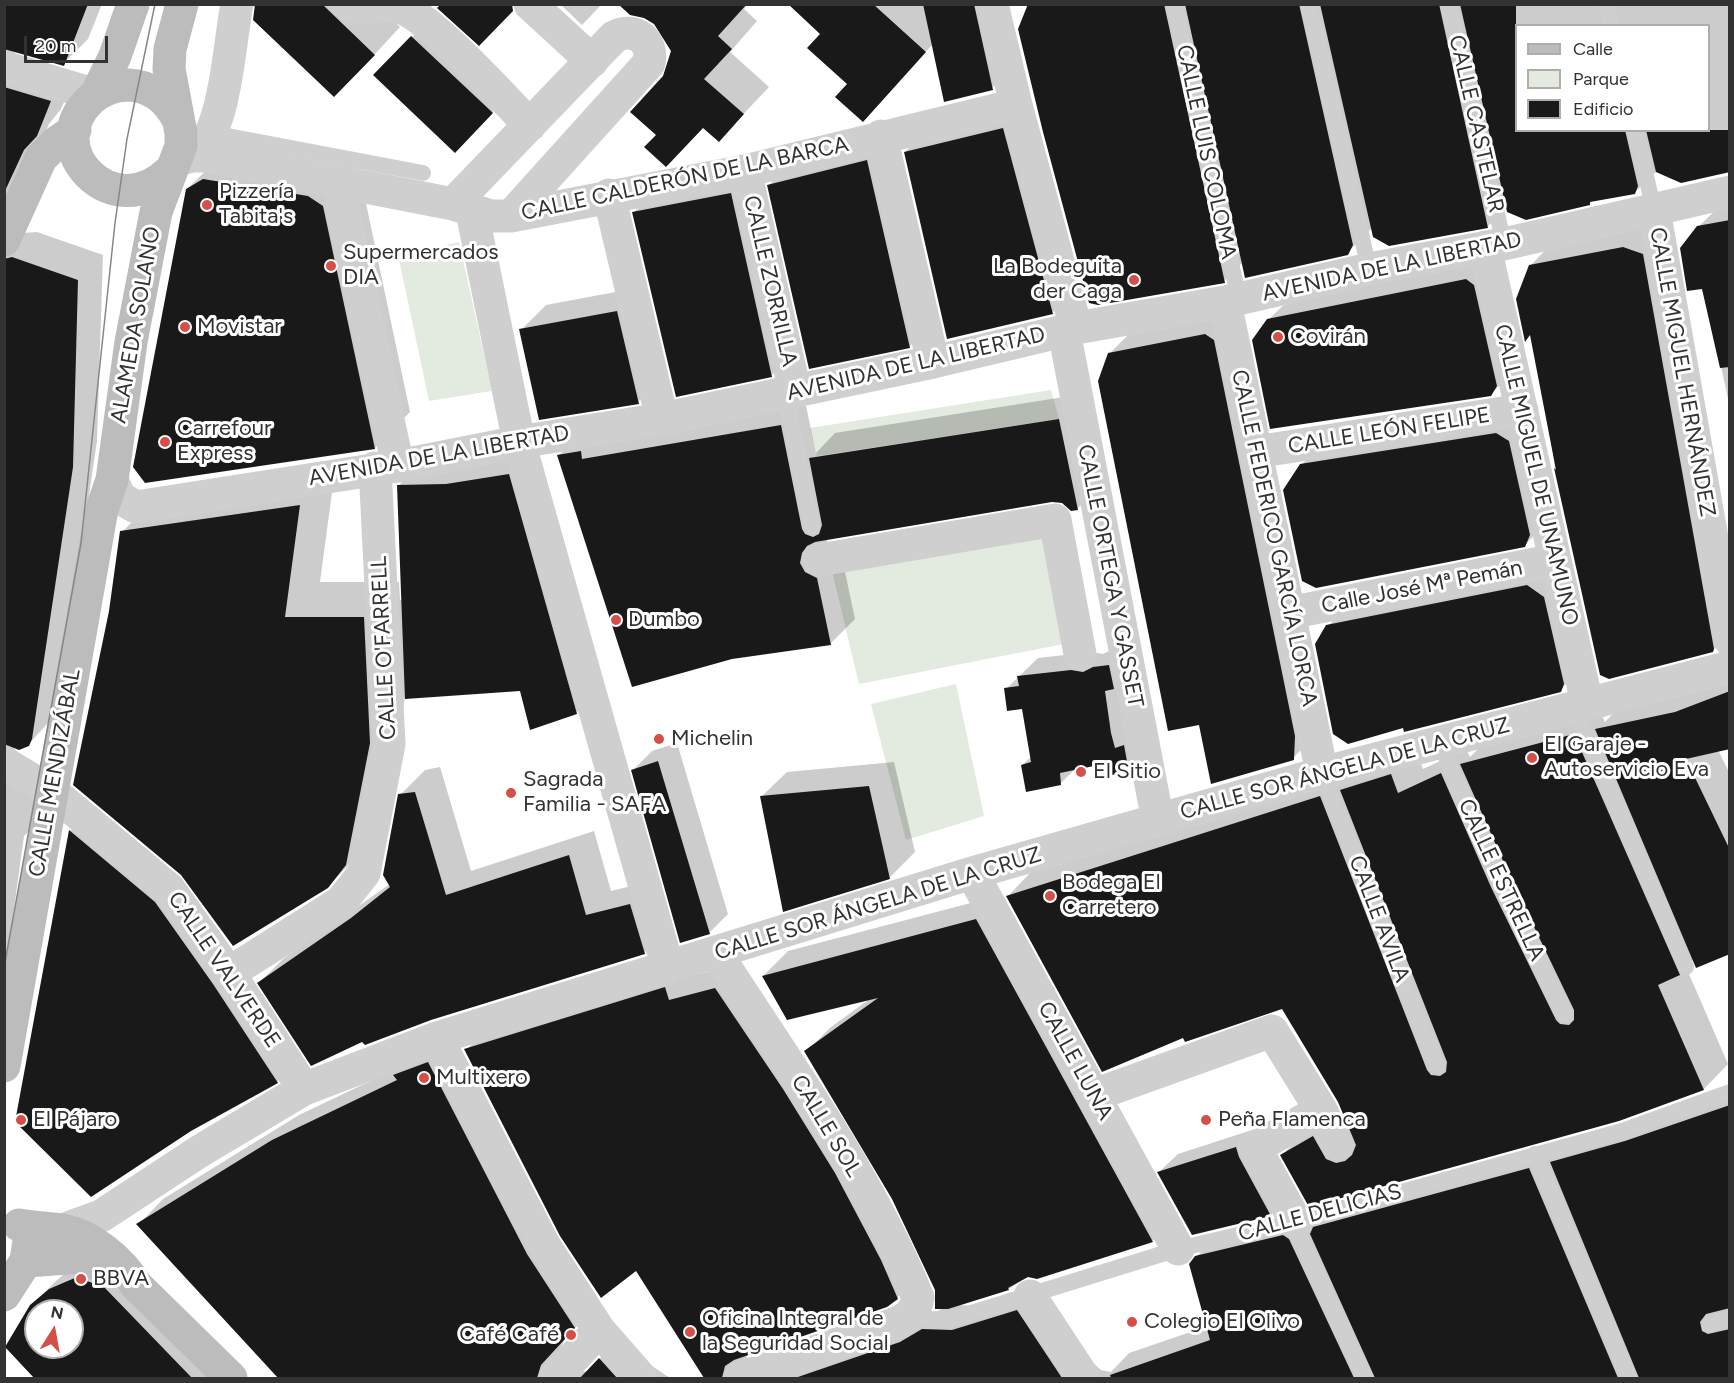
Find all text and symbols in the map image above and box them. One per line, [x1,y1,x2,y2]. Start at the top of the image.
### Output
scale bar [27,24,111,62]
legend [1515,24,1710,132]
street label: CALLE CASTELAR [1443,33,1509,215]
text: 20 m [35,35,76,57]
text: Calle [1573,38,1613,60]
street label: CALLE LUIS COLOMA [1170,42,1242,262]
text: Parque [1573,68,1629,90]
text: Edificio [1573,98,1634,120]
street label: CALLE CALDERÓN DE LA BARCA [519,131,851,227]
place label: Pizzería Tabita's [219,179,294,230]
street label: CALLE ZORRILLA [738,193,802,369]
marker: Pizzería Tabita's [200,198,214,212]
street label: ALAMEDA SOLANO [106,225,166,425]
street label: CALLE MIGUEL HERNÁNDEZ [1644,225,1720,519]
street label: AVENIDA DE LA LIBERTAD [1260,227,1524,307]
place label: Supermercados DIA [343,240,498,292]
place label: La Bodeguita der Caga [993,254,1122,306]
marker: Supermercados DIA [324,259,338,273]
marker: La Bodeguita der Caga [1127,273,1141,287]
place label: Movistar [197,314,282,340]
marker: Movistar [178,320,192,334]
street label: AVENIDA DE LA LIBERTAD [784,321,1048,407]
street label: CALLE MIGUEL DE UNAMUNO [1488,322,1584,628]
place label: Covirán [1290,324,1366,350]
marker: Covirán [1271,330,1285,344]
street label: CALLE FEDERICO GARCÍA LORCA [1225,367,1323,709]
street label: CALLE LEÓN FELIPE [1286,402,1492,460]
place label: Carrefour Express [177,416,271,468]
street label: AVENIDA DE LA LIBERTAD [307,420,571,492]
marker: Carrefour Express [158,435,172,449]
street label: CALLE ORTEGA Y GASSET [1072,442,1148,710]
street label: Calle José Mª Pemán [1319,555,1525,619]
street label: CALLE O'FARRELL [366,556,402,740]
place label: Dumbo [628,607,700,633]
marker: Dumbo [609,613,623,627]
street label: CALLE MENDIZÁBAL [24,667,86,879]
street label: CALLE SOR ÁNGELA DE LA CRUZ [1177,712,1513,826]
place label: Michelin [671,726,753,752]
marker: Michelin [652,732,666,746]
place label: El Garaje - Autoservicio Eva [1544,732,1709,784]
marker: El Garaje - Autoservicio Eva [1525,751,1539,765]
place label: El Sitio [1093,759,1161,785]
marker: El Sitio [1074,765,1088,779]
place label: Sagrada Familia - SAFA [523,767,666,818]
marker: Sagrada Familia - SAFA [504,786,518,800]
street label: CALLE ESTRELLA [1452,795,1550,965]
street label: CALLE SOR ÁNGELA DE LA CRUZ [712,842,1044,966]
street label: CALLE AVILA [1343,852,1415,986]
place label: Bodega El Carretero [1062,870,1161,921]
street label: CALLE VALVERDE [162,887,286,1053]
marker: Bodega El Carretero [1043,889,1057,903]
street label: CALLE LUNA [1032,997,1118,1125]
place label: Multixero [436,1065,528,1091]
street label: CALLE SOL [785,1070,867,1182]
marker: Multixero [417,1071,431,1085]
place label: El Pájaro [33,1107,117,1133]
place label: Peña Flamenca [1218,1107,1366,1133]
marker: El Pájaro [14,1113,28,1127]
marker: Peña Flamenca [1199,1113,1213,1127]
street label: CALLE DELICIAS [1236,1179,1404,1247]
place label: BBVA [93,1266,149,1292]
marker: BBVA [74,1272,88,1286]
north arrow [24,1299,84,1359]
text: N [49,1302,65,1323]
place label: Oficina Integral de la Seguridad Social [702,1306,889,1358]
place label: Colegio El Olivo [1144,1309,1300,1335]
marker: Colegio El Olivo [1125,1315,1139,1329]
place label: Café Café [459,1322,559,1348]
marker: Oficina Integral de la Seguridad Social [683,1325,697,1339]
marker: Café Café [564,1328,578,1342]

